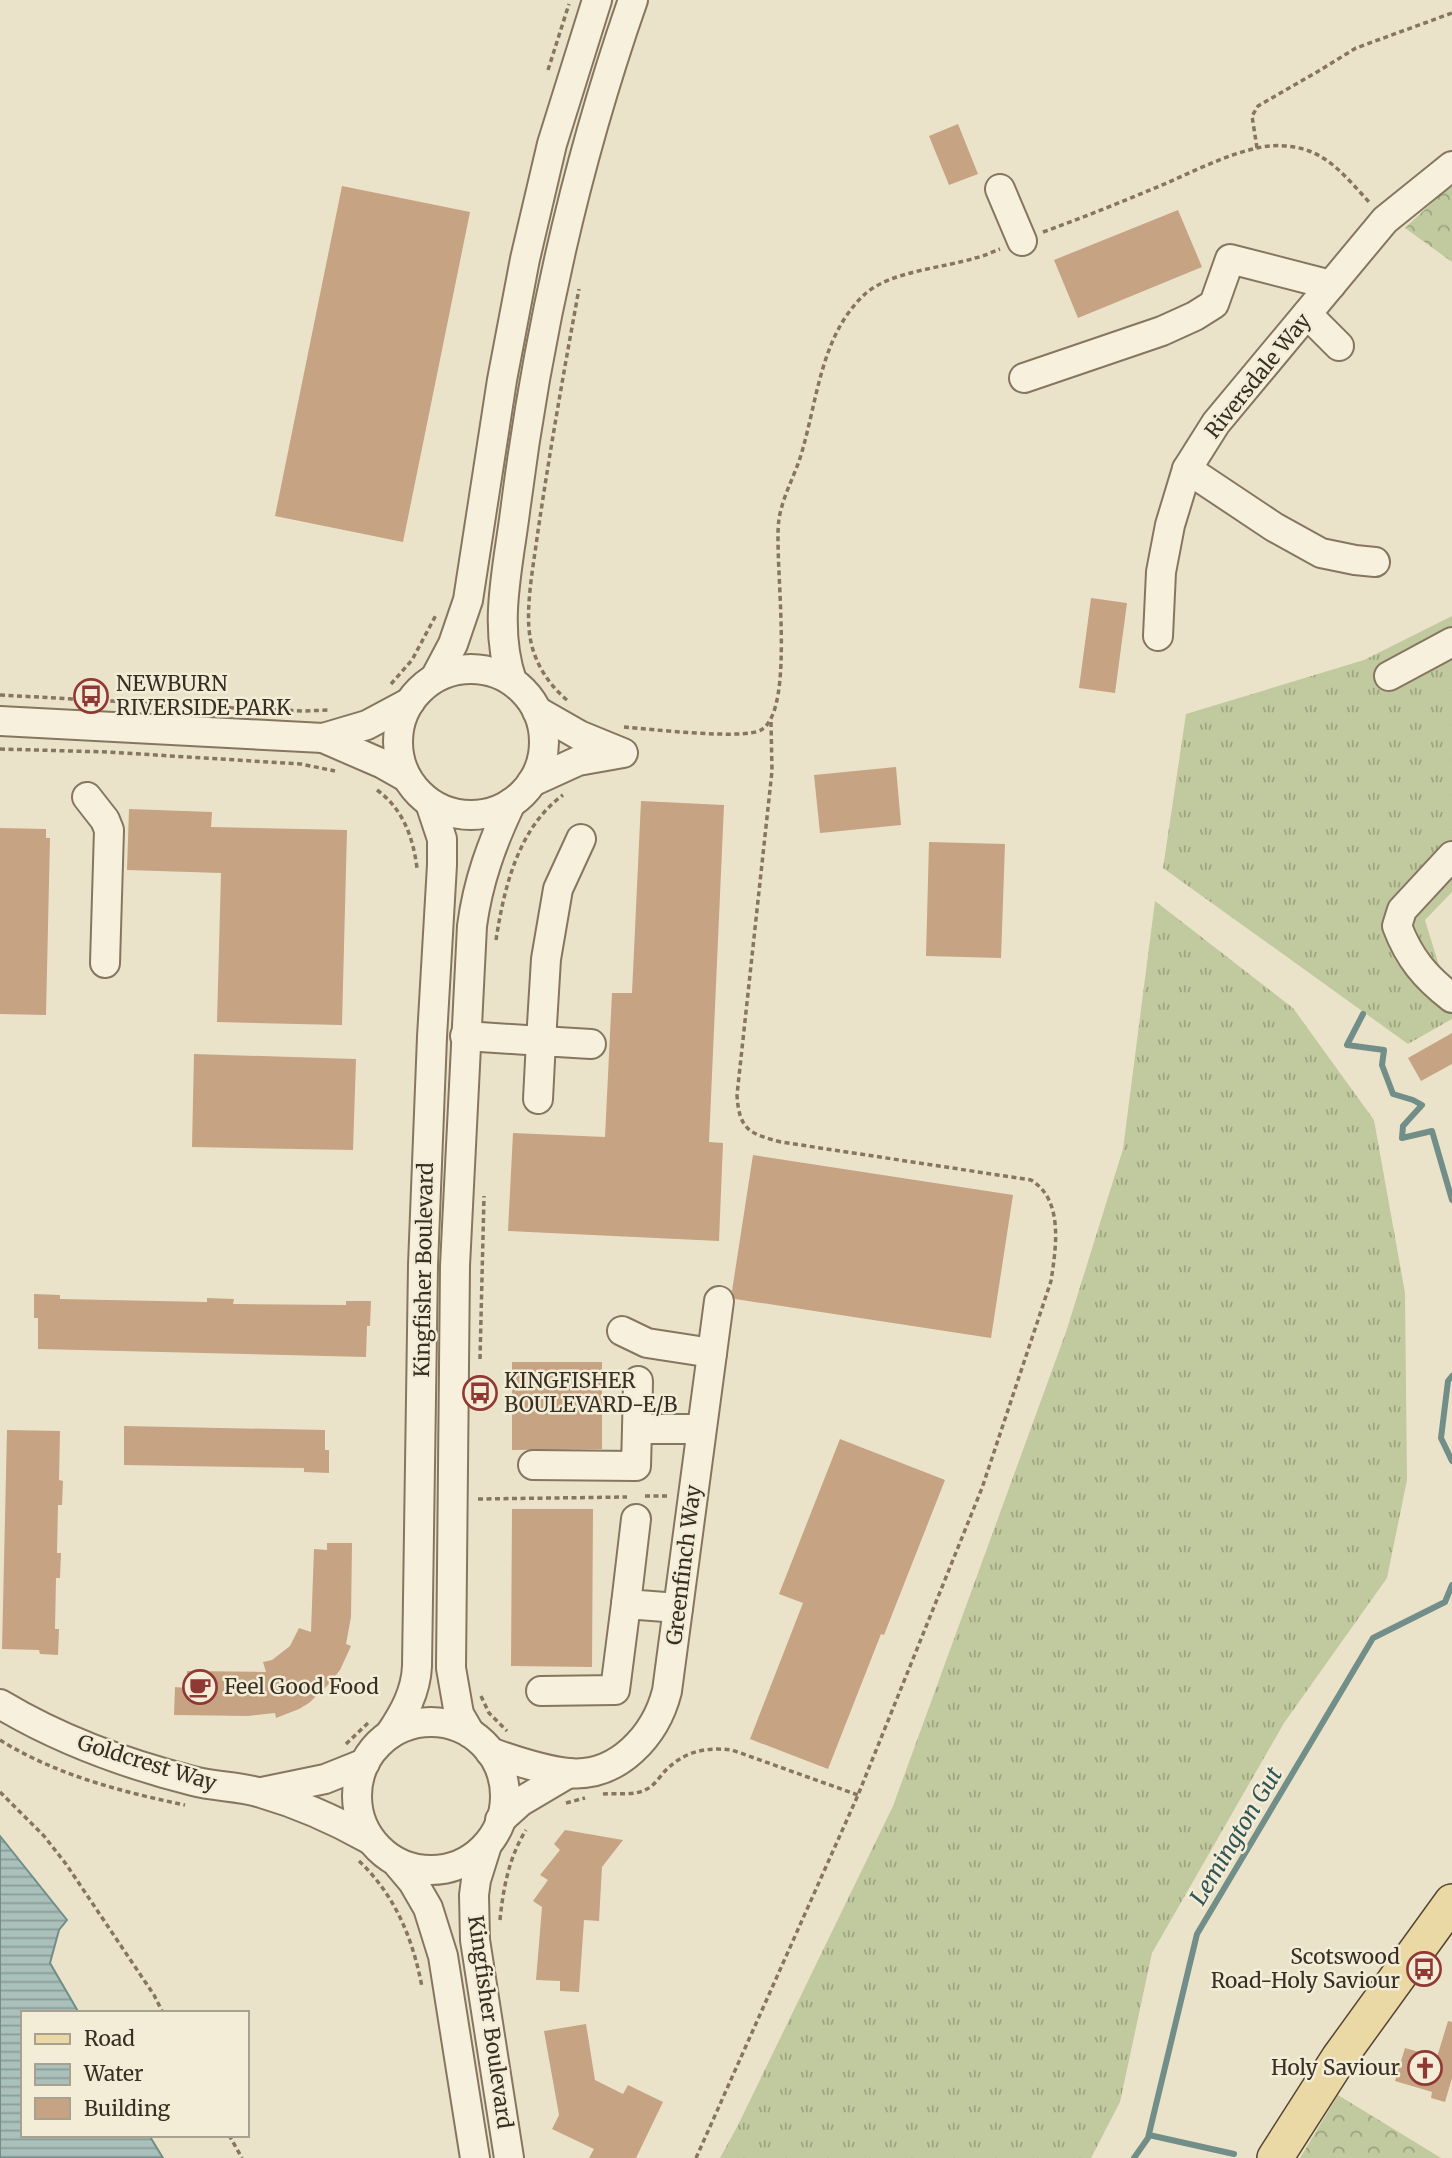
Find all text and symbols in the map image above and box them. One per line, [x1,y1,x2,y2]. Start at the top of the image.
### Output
street label: Riversdale Way [1199,307,1317,444]
place label: NEWBURN RIVERSIDE PARK [116,670,292,721]
bus stop icon: NEWBURN RIVERSIDE PARK [72,677,110,715]
street label: Kingfisher Boulevard [408,1162,439,1378]
place label: KINGFISHER BOULEVARD-E/B [504,1367,677,1418]
bus stop icon: KINGFISHER BOULEVARD-E/B [461,1374,499,1412]
street label: Greenfinch Way [660,1483,707,1647]
cafe icon: Feel Good Food [181,1668,219,1706]
place label: Feel Good Food [224,1673,379,1700]
street label: Goldcrest Way [74,1729,221,1797]
water label: Lemington Gut [1183,1761,1288,1910]
street label: Kingfisher Boulevard [462,1914,519,2131]
place label: Scotswood Road-Holy Saviour [1211,1943,1400,1994]
bus stop icon: Scotswood Road-Holy Saviour [1405,1950,1443,1988]
legend [21,2011,248,2137]
text: Road [84,2025,135,2052]
church icon: Holy Saviour [1406,2049,1444,2087]
place label: Holy Saviour [1271,2054,1400,2081]
text: Water [83,2060,143,2087]
text: Building [84,2095,171,2122]

